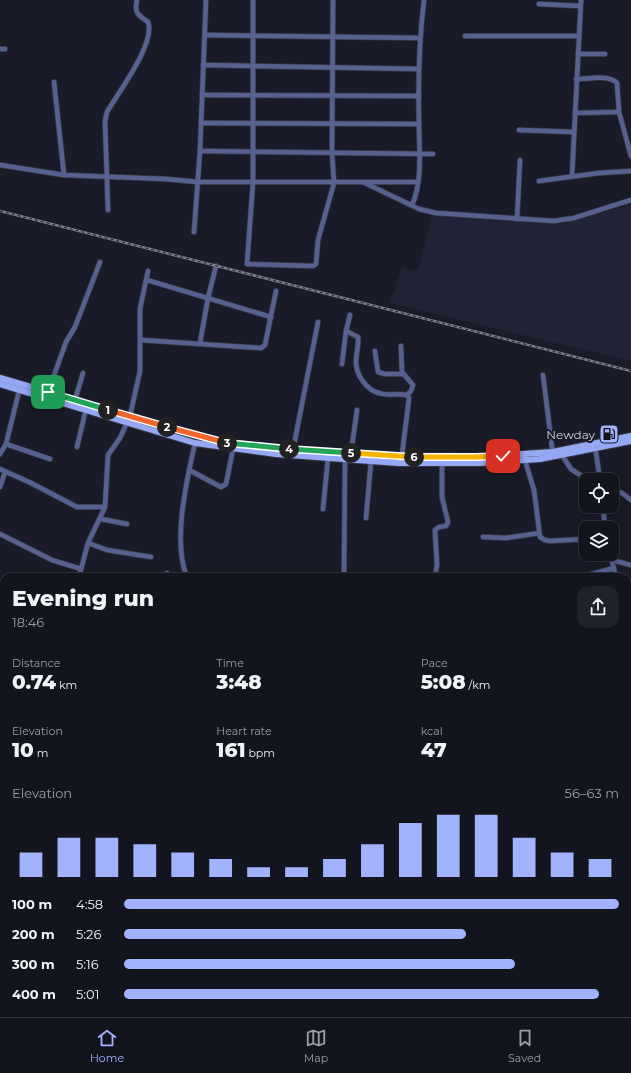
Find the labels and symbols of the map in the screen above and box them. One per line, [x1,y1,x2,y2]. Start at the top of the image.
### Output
pin [31,375,65,409]
pin: 1 [98,400,118,420]
pin: 2 [157,417,177,437]
fuel station icon: Newday [598,423,620,445]
place label: Newday [546,427,595,442]
pin: 3 [217,433,237,453]
pin: 4 [279,439,299,459]
pin [486,439,520,473]
pin: 5 [341,443,361,463]
pin: 6 [404,447,424,467]

